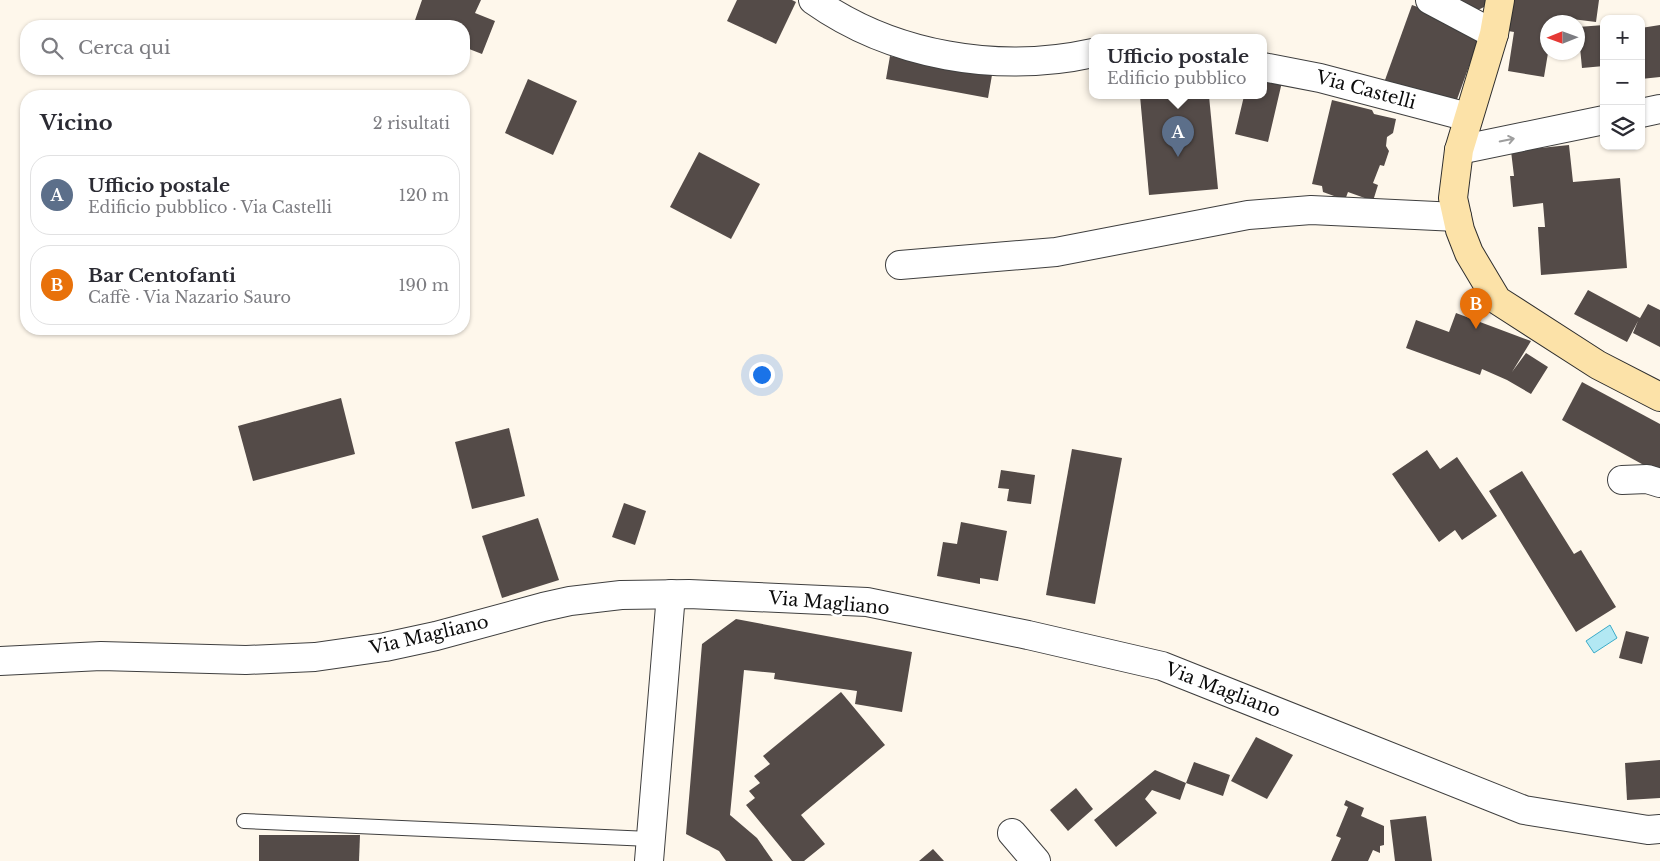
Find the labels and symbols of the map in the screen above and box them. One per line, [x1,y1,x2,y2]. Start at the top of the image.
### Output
north arrow [1540,15,1585,60]
street label: Via Castelli [1313,66,1418,114]
pin: A [1162,116,1194,157]
one-way arrow [1498,135,1514,144]
pin: B [1460,288,1492,329]
your location [749,362,775,388]
street label: Via Magliano [767,587,891,619]
street label: Via Magliano [366,611,491,660]
street label: Via Magliano [1161,658,1284,722]

